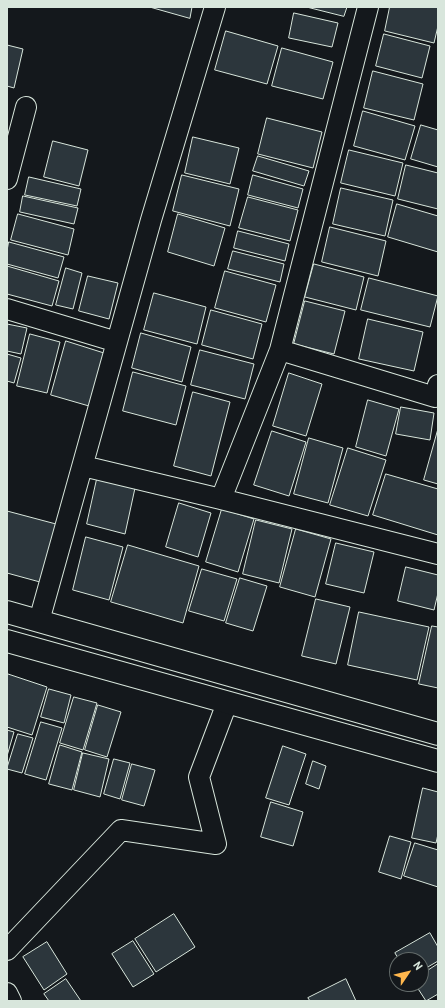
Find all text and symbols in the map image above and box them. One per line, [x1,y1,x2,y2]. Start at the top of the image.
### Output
north arrow [389,952,429,992]
text: N [411,959,426,972]

